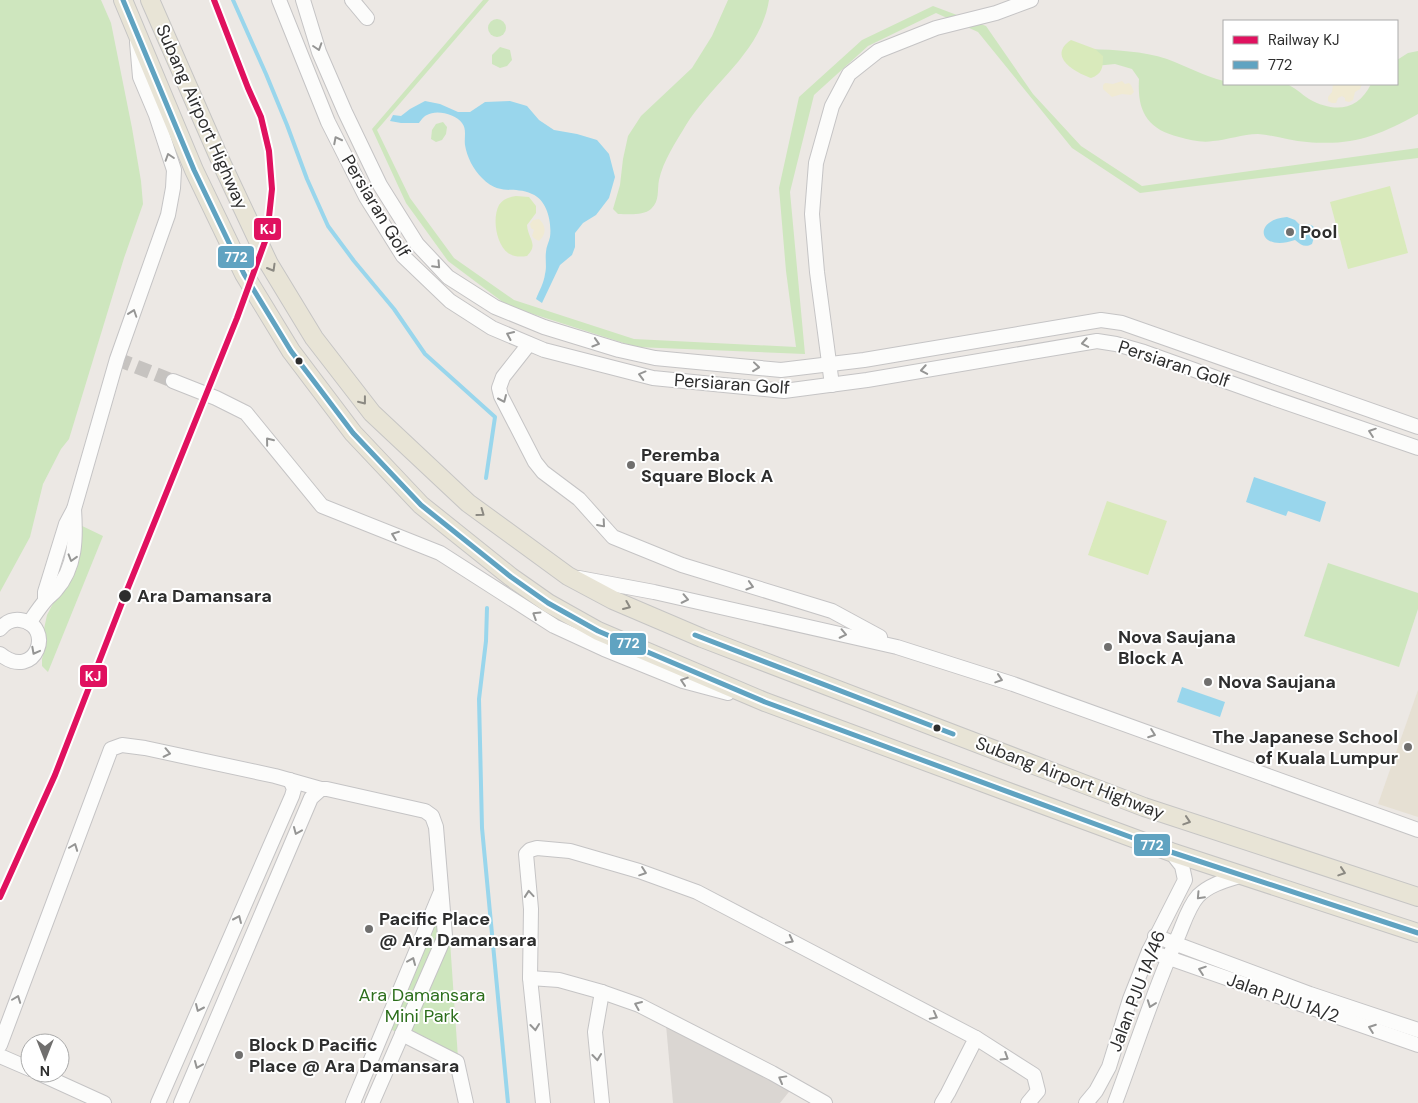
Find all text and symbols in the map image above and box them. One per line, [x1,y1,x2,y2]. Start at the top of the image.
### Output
legend [1223,20,1398,85]
street label: Subang Airport Highway [150,21,254,213]
text: Railway KJ [1268,30,1340,50]
one-way arrow [312,42,322,50]
text: 772 [1268,55,1292,75]
one-way arrow [333,137,343,146]
street label: Persiaran Golf [336,150,416,262]
one-way arrow [165,154,175,162]
line badge: KJ [253,217,282,241]
text: KJ [260,220,276,238]
place label: Pool [1300,220,1337,244]
marker: Pool [1284,226,1296,238]
line badge: 772 [217,245,255,269]
text: 772 [225,248,247,266]
one-way arrow [431,259,440,268]
one-way arrow [265,262,275,271]
one-way arrow [128,309,138,318]
one-way arrow [506,331,515,342]
street label: Persiaran Golf [1115,335,1233,393]
one-way arrow [591,338,600,348]
one-way arrow [1080,338,1089,348]
unlabelled marker [294,356,304,366]
one-way arrow [752,362,760,373]
one-way arrow [920,365,929,375]
street label: Persiaran Golf [673,368,791,400]
one-way arrow [639,371,647,381]
one-way arrow [497,394,507,403]
one-way arrow [357,396,366,405]
one-way arrow [1368,428,1377,438]
one-way arrow [266,438,274,447]
place label: Peremba Square Block A [641,443,773,488]
marker: Peremba Square Block A [625,459,637,471]
one-way arrow [475,507,485,516]
one-way arrow [596,519,605,528]
one-way arrow [391,531,400,541]
one-way arrow [68,553,78,561]
one-way arrow [745,580,753,590]
place label: Ara Damansara [137,584,272,608]
marker: Ara Damansara [117,588,133,604]
one-way arrow [680,593,689,604]
one-way arrow [622,599,631,610]
one-way arrow [532,612,541,621]
place label: Nova Saujana Block A [1118,625,1236,670]
one-way arrow [839,628,848,639]
line badge: 772 [609,632,647,656]
text: 772 [617,634,639,652]
marker: Nova Saujana Block A [1102,641,1114,653]
one-way arrow [31,645,41,654]
line badge: KJ [79,664,108,688]
text: KJ [85,667,101,685]
place label: Nova Saujana [1218,670,1336,694]
one-way arrow [995,674,1003,684]
one-way arrow [680,676,688,686]
marker: Nova Saujana [1202,676,1214,688]
unlabelled marker [932,723,942,733]
place label: The Japanese School of Kuala Lumpur [1212,725,1398,770]
one-way arrow [1147,728,1156,738]
street label: Subang Airport Highway [972,731,1168,825]
marker: The Japanese School of Kuala Lumpur [1402,741,1414,753]
one-way arrow [162,747,171,758]
one-way arrow [1183,815,1191,825]
one-way arrow [293,826,304,835]
line badge: 772 [1133,833,1171,857]
text: 772 [1141,836,1163,854]
one-way arrow [68,843,78,852]
one-way arrow [638,866,646,876]
one-way arrow [1337,866,1345,876]
one-way arrow [524,890,535,898]
one-way arrow [1197,890,1206,899]
place label: Pacific Place @ Ara Damansara [379,907,537,952]
one-way arrow [232,915,243,924]
marker: Pacific Place @ Ara Damansara [363,923,375,935]
street label: Jalan PJU 1A/46 [1103,927,1171,1055]
one-way arrow [785,934,794,944]
one-way arrow [405,957,416,966]
one-way arrow [1198,965,1207,975]
street label: Jalan PJU 1A/2 [1224,968,1342,1028]
park label: Ara Damansara Mini Park [359,983,485,1028]
one-way arrow [11,995,21,1004]
one-way arrow [1147,999,1157,1007]
one-way arrow [634,1001,643,1012]
one-way arrow [195,1003,206,1012]
one-way arrow [928,1010,937,1020]
one-way arrow [529,1023,540,1031]
one-way arrow [1368,1024,1377,1034]
north arrow [20,1033,70,1083]
place label: Block D Pacific Place @ Ara Damansara [249,1033,459,1078]
marker: Block D Pacific Place @ Ara Damansara [233,1049,245,1061]
one-way arrow [999,1050,1008,1060]
one-way arrow [591,1054,602,1062]
one-way arrow [193,1060,204,1069]
text: N [40,1062,50,1080]
one-way arrow [779,1075,788,1085]

